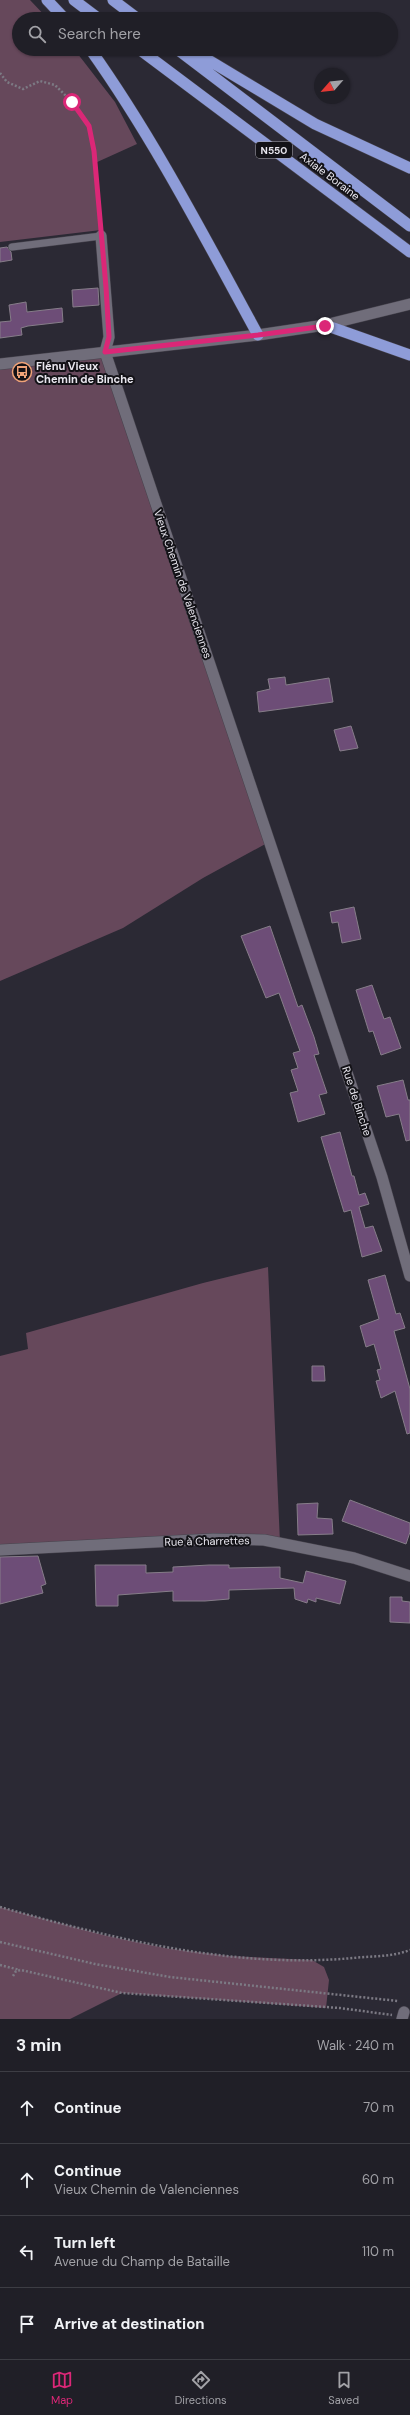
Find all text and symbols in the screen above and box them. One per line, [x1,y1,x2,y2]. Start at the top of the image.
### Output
search box [12,12,398,56]
icon: search [26,23,48,45]
text: Search here [58,24,141,44]
north arrow [314,68,350,104]
route start [63,93,81,111]
road number: N550 [256,142,292,158]
street label: Axiale Boraine [297,149,363,203]
route end [316,317,334,335]
place label: Flénu Vieux Chemin de Binche [36,359,134,386]
bus stop icon: Flénu Vieux Chemin de Binche [11,361,33,383]
street label: Vieux Chemin de Valenciennes [151,508,215,660]
street label: Rue de Binche [339,1064,375,1138]
street label: Rue à Charrettes [164,1533,250,1549]
text: 3 min [16,2034,61,2056]
text: Walk · 240 m [317,2037,394,2054]
icon: ahead [16,2097,38,2119]
text: Continue [54,2098,122,2118]
text: 70 m [363,2099,394,2116]
text: Continue [54,2161,122,2181]
icon: ahead [16,2169,38,2191]
text: 60 m [362,2171,394,2188]
text: Vieux Chemin de Valenciennes [54,2181,239,2198]
text: Turn left [54,2233,115,2253]
icon: left [16,2241,38,2263]
text: 110 m [362,2243,394,2260]
text: Avenue du Champ de Bataille [54,2253,230,2270]
icon: arrive [16,2313,38,2335]
text: Arrive at destination [54,2314,205,2334]
tab: Map [51,2369,73,2407]
tab: Directions [175,2369,227,2407]
tab: Saved [328,2369,359,2407]

